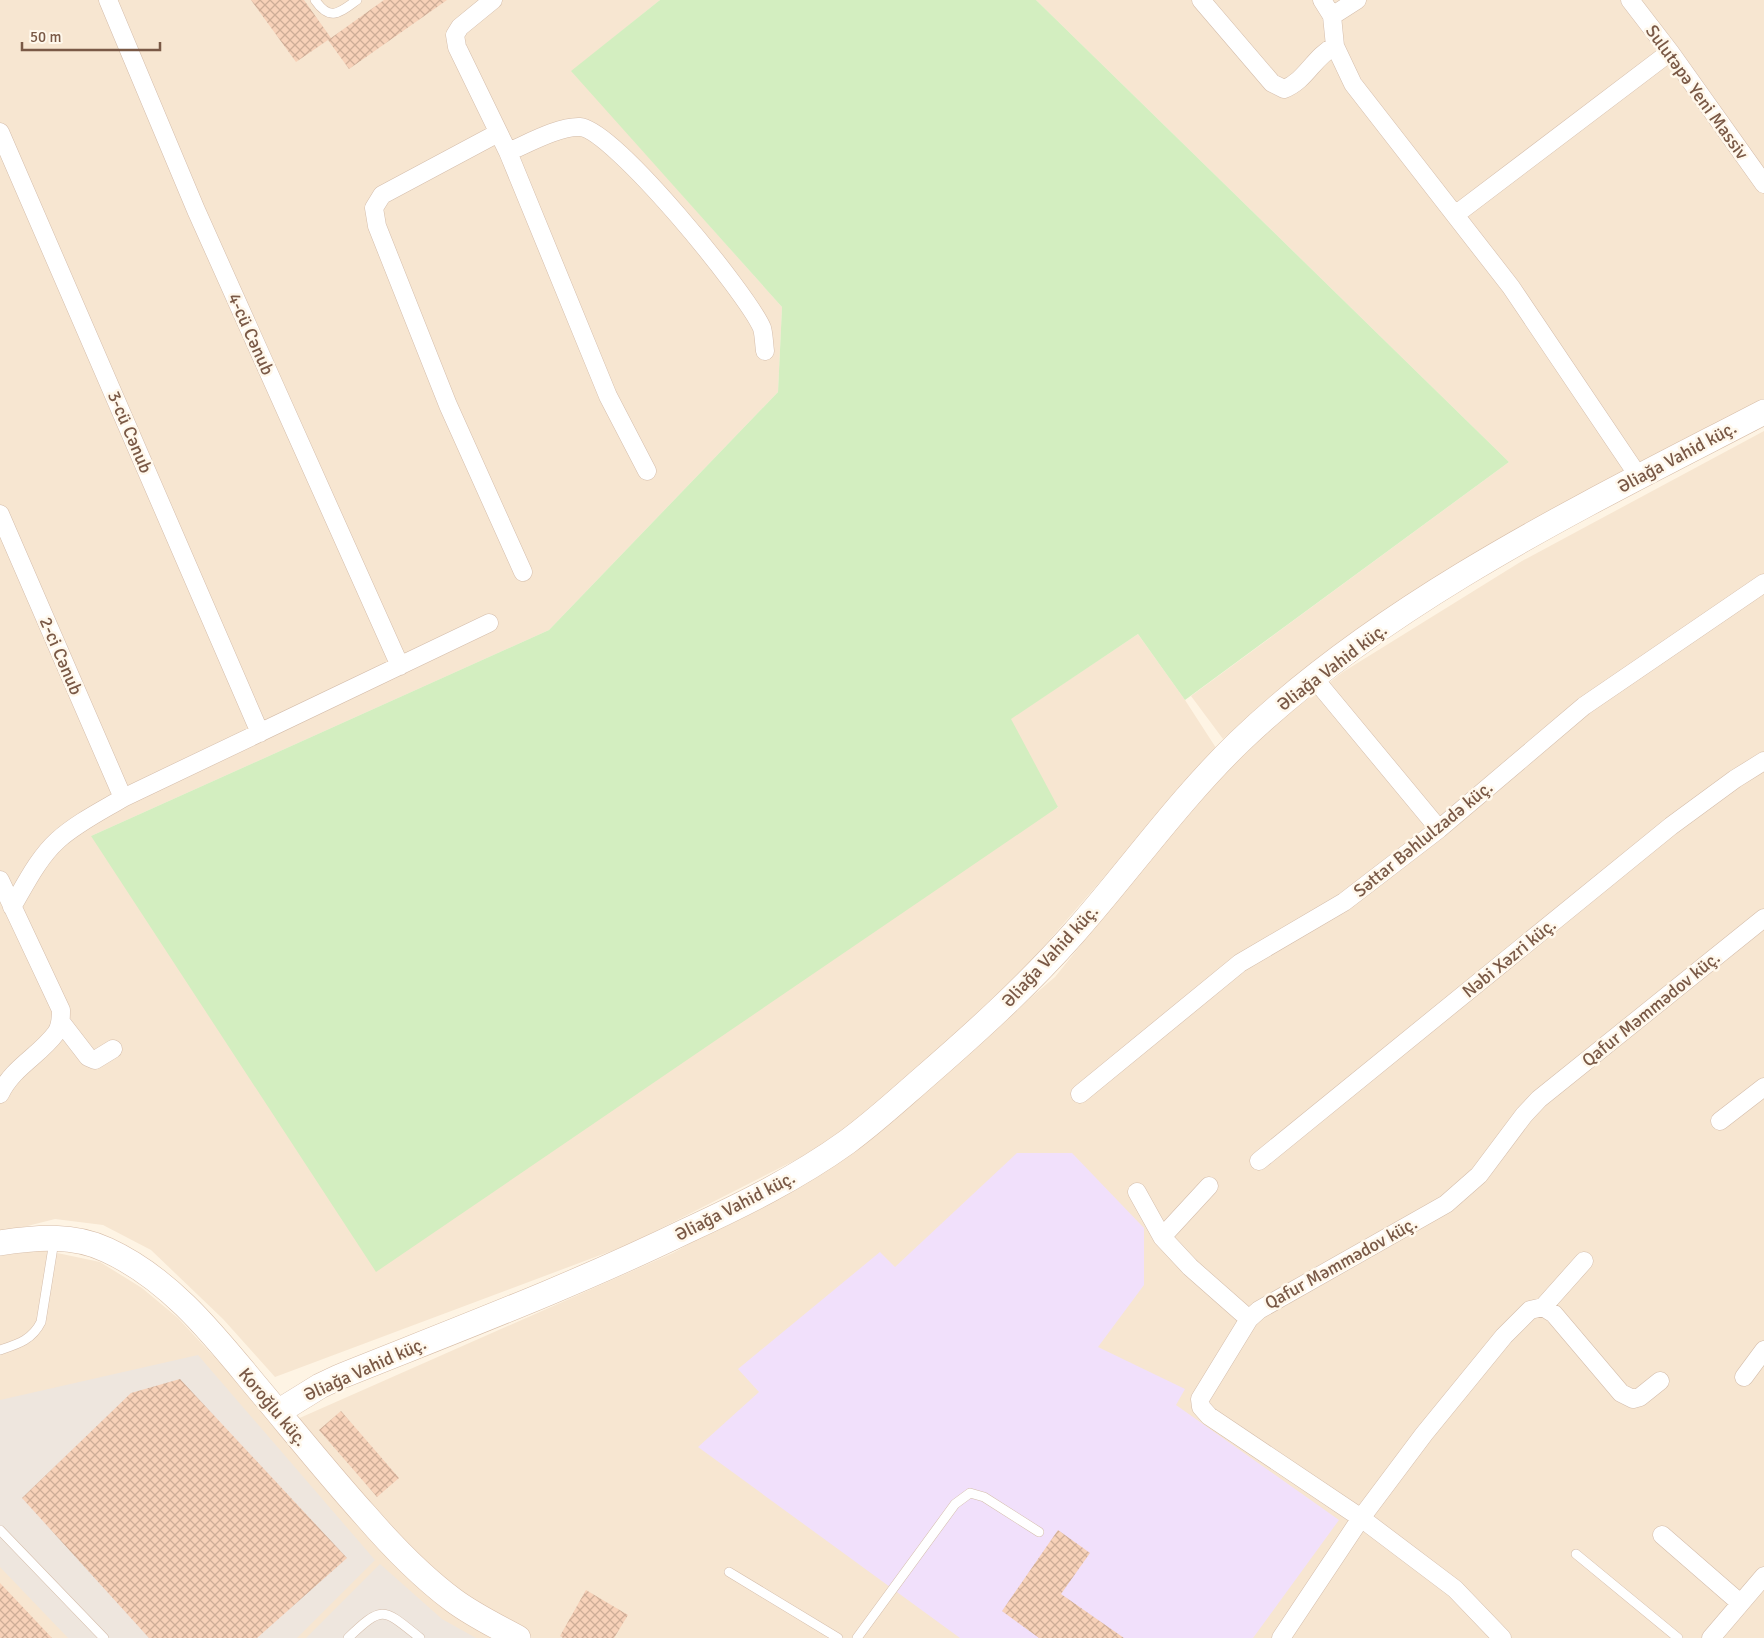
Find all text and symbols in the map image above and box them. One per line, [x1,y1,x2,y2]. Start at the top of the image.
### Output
scale bar [22,20,160,52]
street label: Sulutəpə Yeni Massiv [1641,21,1754,164]
text: 50 m [30,28,61,46]
street label: 4-cü Cənub [223,290,279,378]
street label: 3-cü Cənub [103,387,157,477]
street label: Əliağa Vahid küç. [1614,416,1740,498]
street label: 2-ci Cənub [35,614,87,698]
street label: Əliağa Vahid küç. [1273,619,1391,715]
street label: Səttar Bəhlulzadə küç. [1349,776,1497,902]
street label: Əliağa Vahid küç. [997,900,1103,1012]
street label: Nəbi Xəzri küç. [1458,913,1560,1003]
street label: Qafur Məmmədov küç. [1578,947,1724,1071]
street label: Əliağa Vahid küç. [671,1166,799,1246]
street label: Qafur Məmmədov küç. [1261,1212,1421,1314]
street label: Əliağa Vahid küç. [300,1332,430,1406]
street label: Koroğlu küç. [234,1363,312,1451]

